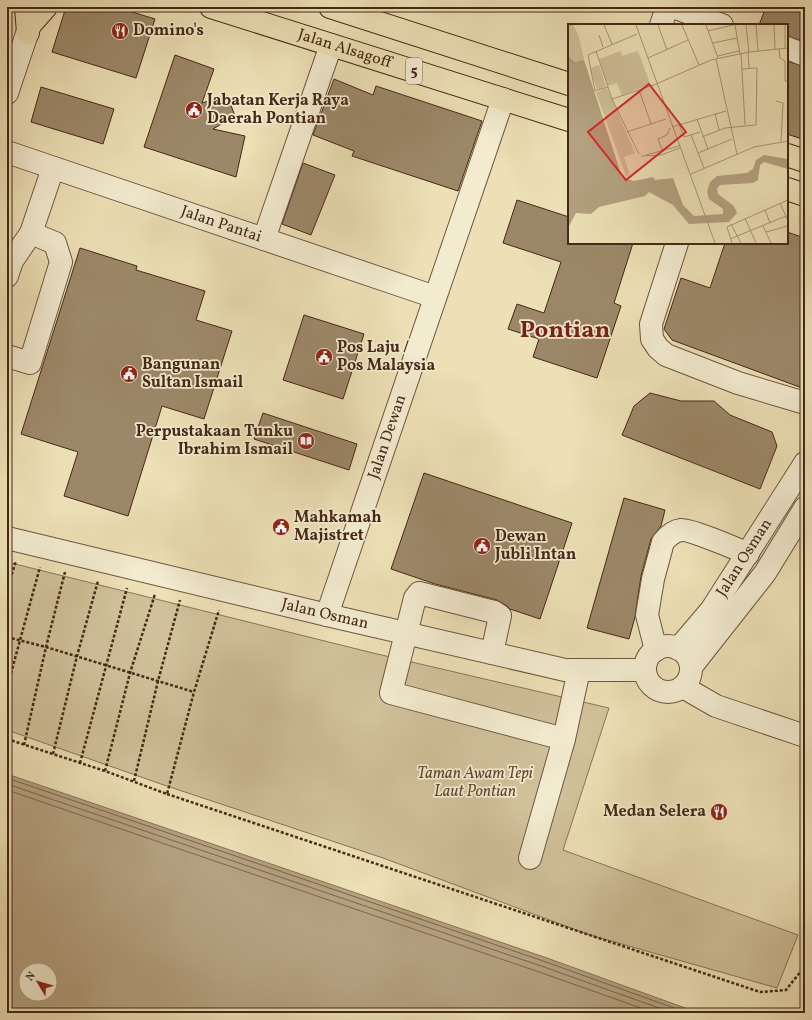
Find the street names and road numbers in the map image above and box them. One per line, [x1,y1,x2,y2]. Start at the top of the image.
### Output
street label: Jalan Alsagoff [295,24,395,75]
road number: 5 [406,58,422,84]
street label: Jalan Pantai [178,201,265,248]
street label: Jalan Dewan [363,392,412,482]
street label: Jalan Osman [711,515,778,601]
street label: Jalan Osman [279,593,371,635]

